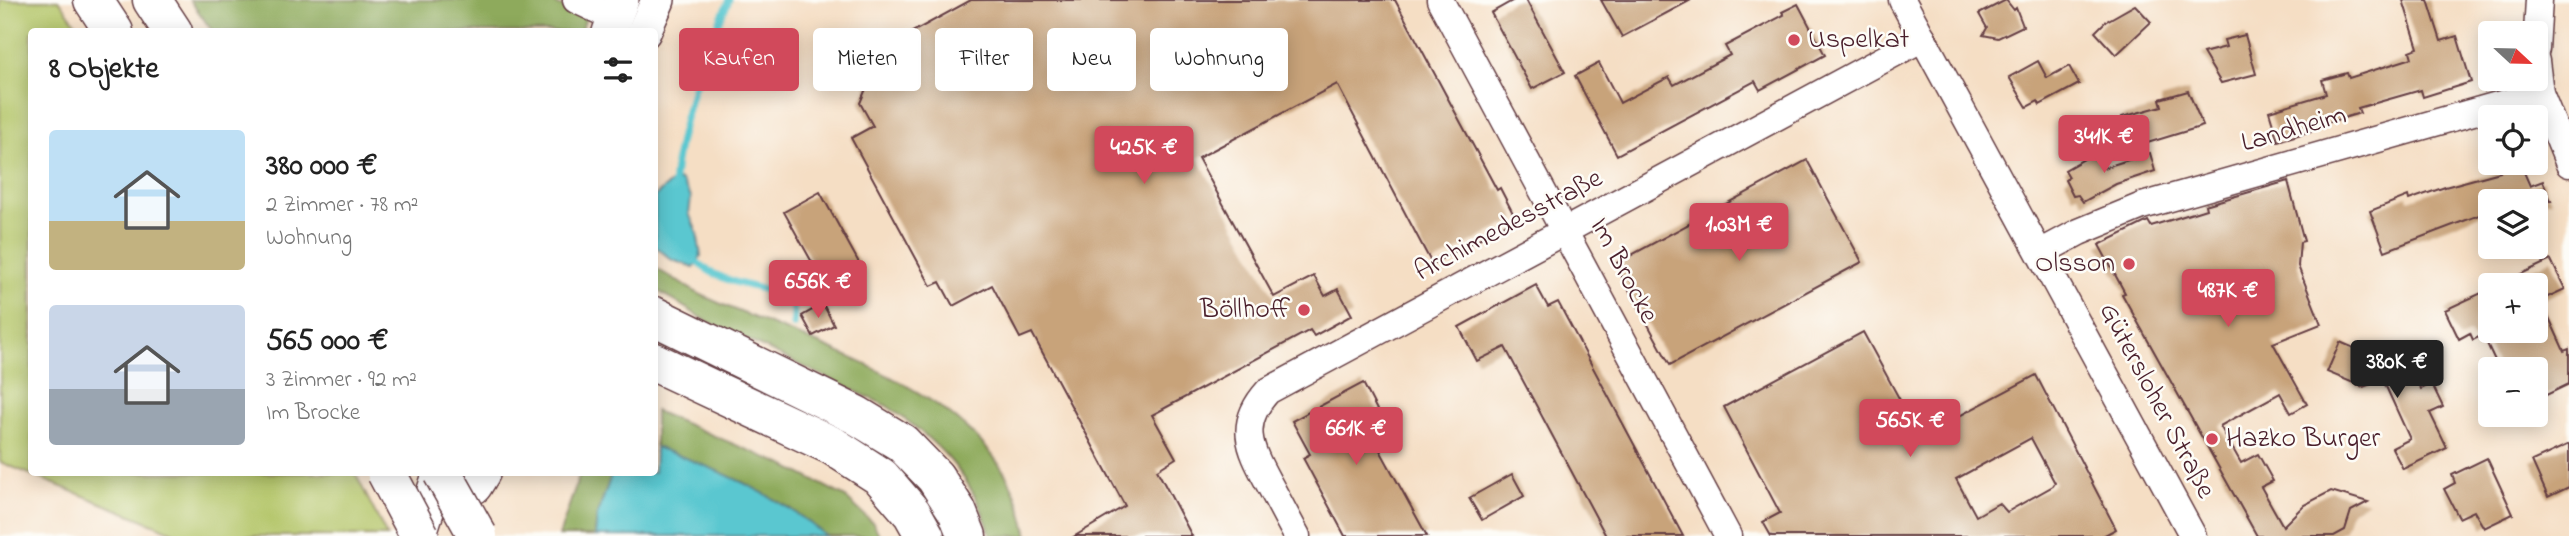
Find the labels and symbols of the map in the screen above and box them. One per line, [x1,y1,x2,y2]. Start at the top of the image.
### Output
place label: Uspelkat [1808,20,1909,61]
north arrow [2478,21,2548,91]
marker: Uspelkat [1786,32,1802,48]
street label: Landheim [2237,95,2351,165]
pin: 341K € [2047,116,2161,175]
pin: 425K € [1087,127,1201,186]
street label: Archimedesstraße [1407,159,1611,293]
pin: 1.03M € [1674,204,1804,263]
street label: Im Brocke [1578,211,1668,332]
place label: Olsson [2035,244,2115,285]
marker: Olsson [2121,256,2137,272]
pin: 656K € [761,260,875,320]
pin: 487K € [2171,270,2285,329]
place label: Böllhoff [1199,290,1291,331]
street label: Gütersloher Straße [2087,296,2225,507]
marker: Böllhoff [1296,302,1312,318]
pin: 380K € [2340,340,2454,400]
pin: 565K € [1853,400,1967,459]
pin: 661K € [1299,407,1413,467]
place label: Hazko Burger [2226,419,2381,460]
marker: Hazko Burger [2204,431,2220,447]

